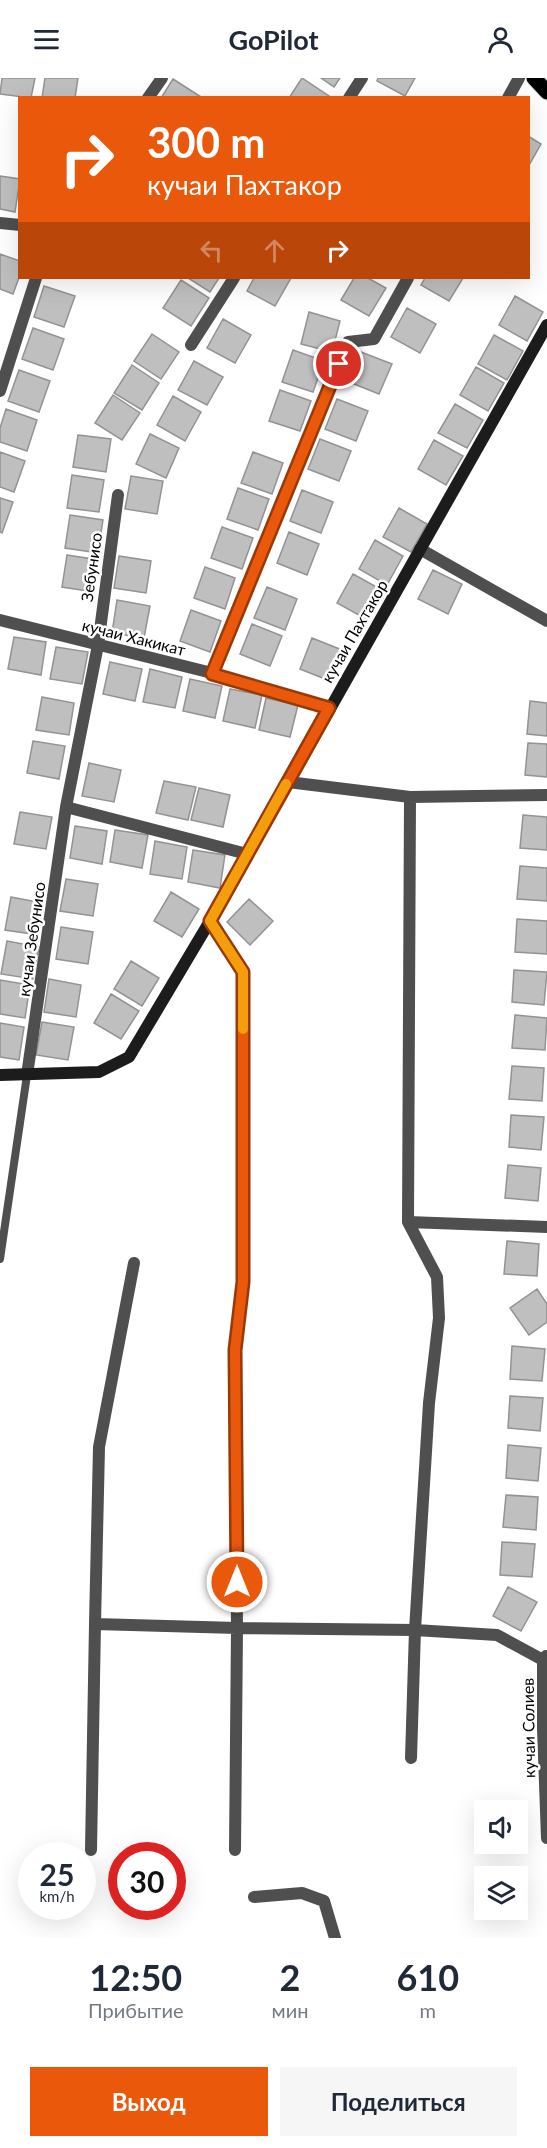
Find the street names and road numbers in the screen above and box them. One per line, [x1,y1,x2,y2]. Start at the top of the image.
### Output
street label: Зебунисо [77,531,105,603]
street label: кучаи Пахтакор [317,576,391,686]
street label: кучаи Хакикат [80,615,188,659]
street label: кучаи Зебунисо [14,880,48,998]
street label: кучаи Солиев [518,1678,538,1778]

